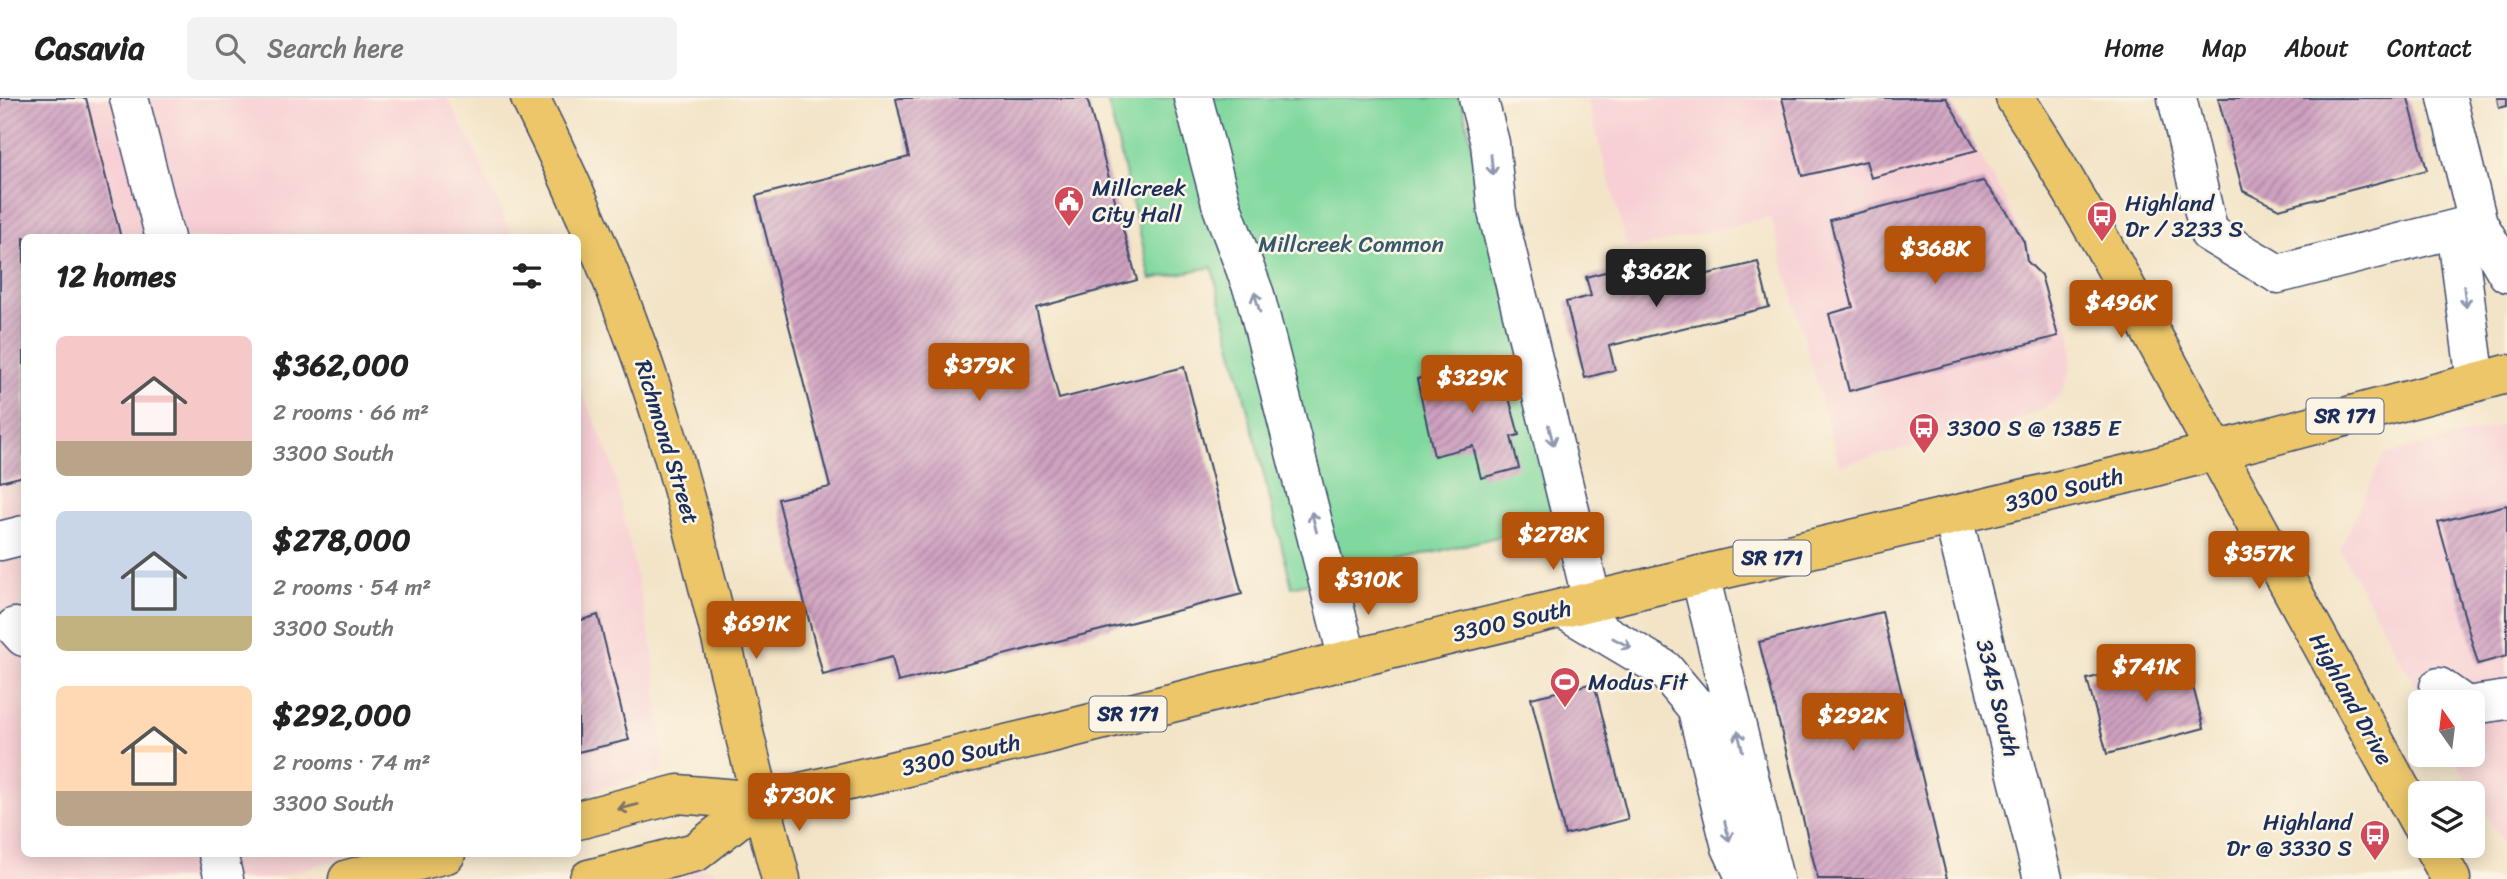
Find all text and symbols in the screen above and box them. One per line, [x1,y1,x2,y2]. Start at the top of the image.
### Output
search box [187,17,677,80]
text: Casavia [35,19,145,77]
text: Search here [267,25,404,71]
text: Home [2104,27,2164,69]
text: Map [2202,27,2246,69]
text: About [2284,27,2349,69]
text: Contact [2387,27,2472,69]
icon: search [211,29,249,67]
one-way arrow [1486,153,1499,176]
place label: Millcreek City Hall [1092,168,1186,235]
place label: Highland Dr / 3233 S [2125,183,2243,250]
public building icon: Millcreek City Hall [1052,184,1086,228]
bus stop icon: Highland Dr / 3233 S [2085,199,2119,243]
park label: Millcreek Common [1258,224,1444,265]
pin: $368K [1886,226,1984,286]
text: $368K [1900,228,1970,269]
text: 12 homes [56,249,176,303]
pin: $362K [1607,250,1705,309]
text: $362K [1622,251,1690,292]
icon: filters [508,257,546,295]
pin: $496K [2072,280,2170,340]
text: $496K [2085,282,2157,323]
one-way arrow [2458,285,2471,307]
one-way arrow [1250,291,1263,314]
text: $362,000 [273,338,409,392]
pin: $379K [930,344,1028,403]
text: $379K [944,345,1014,386]
street label: Richmond Street [622,354,712,530]
pin: $329K [1423,356,1521,415]
text: $329K [1437,357,1507,398]
icon: home [112,364,196,448]
text: 2 rooms · 66 m² [273,392,429,433]
road number: SR 171 [2306,398,2384,434]
place label: 3300 S @ 1385 E [1947,408,2122,449]
bus stop icon: 3300 S @ 1385 E [1907,411,1941,455]
one-way arrow [1545,423,1558,445]
text: 3300 South [273,433,394,474]
street label: 3300 South [2000,455,2128,525]
one-way arrow [1307,512,1320,534]
pin: $278K [1504,512,1602,572]
text: $278,000 [273,513,411,567]
text: $278K [1518,514,1588,555]
pin: $357K [2210,532,2308,591]
text: $357K [2224,533,2294,574]
icon: home [112,539,196,623]
road number: SR 171 [1734,540,1810,575]
pin: $310K [1319,558,1417,617]
text: $310K [1335,559,1401,600]
text: 2 rooms · 54 m² [273,567,431,608]
street label: 3300 South [1449,587,1575,655]
pin: $691K [707,602,805,661]
text: $691K [723,603,789,644]
text: 3300 South [273,608,394,649]
street label: Highland Drive [2297,625,2405,773]
street label: 3345 South [1964,635,2032,761]
one-way arrow [1611,636,1631,650]
pin: $741K [2097,644,2195,704]
text: $741K [2113,646,2179,687]
place label: Modus Fit [1588,662,1689,703]
sports icon: Modus Fit [1548,665,1582,709]
text: $292,000 [273,688,411,742]
north arrow [2408,690,2485,766]
map controls [2408,690,2485,858]
pin: $292K [1804,694,1902,753]
text: $292K [1818,695,1888,736]
road number: SR 171 [1090,696,1166,732]
icon: home [112,714,196,798]
street label: 3300 South [898,721,1024,789]
one-way arrow [1733,730,1746,753]
text: 2 rooms · 74 m² [273,742,430,783]
pin: $730K [750,774,848,833]
text: $730K [764,775,834,816]
button: layers [2408,781,2485,858]
text: 3300 South [273,783,394,824]
one-way arrow [617,801,640,814]
place label: Highland Dr @ 3330 S [2226,802,2354,869]
bus stop icon: Highland Dr @ 3330 S [2358,818,2392,862]
one-way arrow [1721,819,1735,842]

